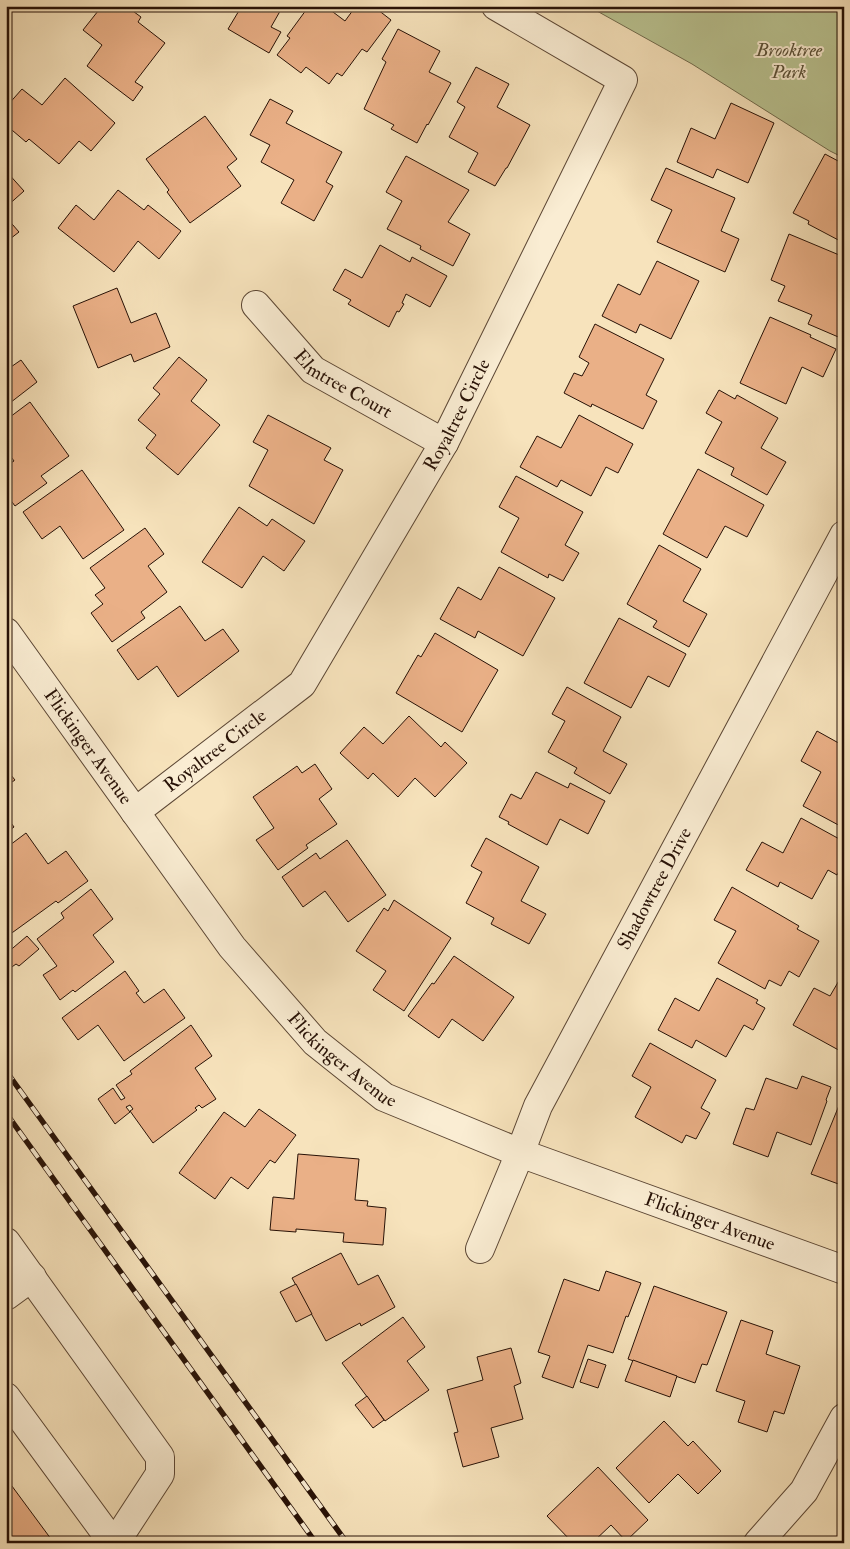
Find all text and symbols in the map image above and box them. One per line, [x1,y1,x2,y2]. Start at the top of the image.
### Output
park label: Brooktree Park [755,38,823,84]
street label: Elmtree Court [288,344,396,424]
street label: Royaltree Circle [418,355,496,475]
street label: Flickinger Avenue [39,684,138,809]
street label: Royaltree Circle [159,704,271,797]
street label: Shadowtree Drive [612,823,697,954]
street label: Flickinger Avenue [282,1007,400,1113]
street label: Flickinger Avenue [641,1187,778,1256]

